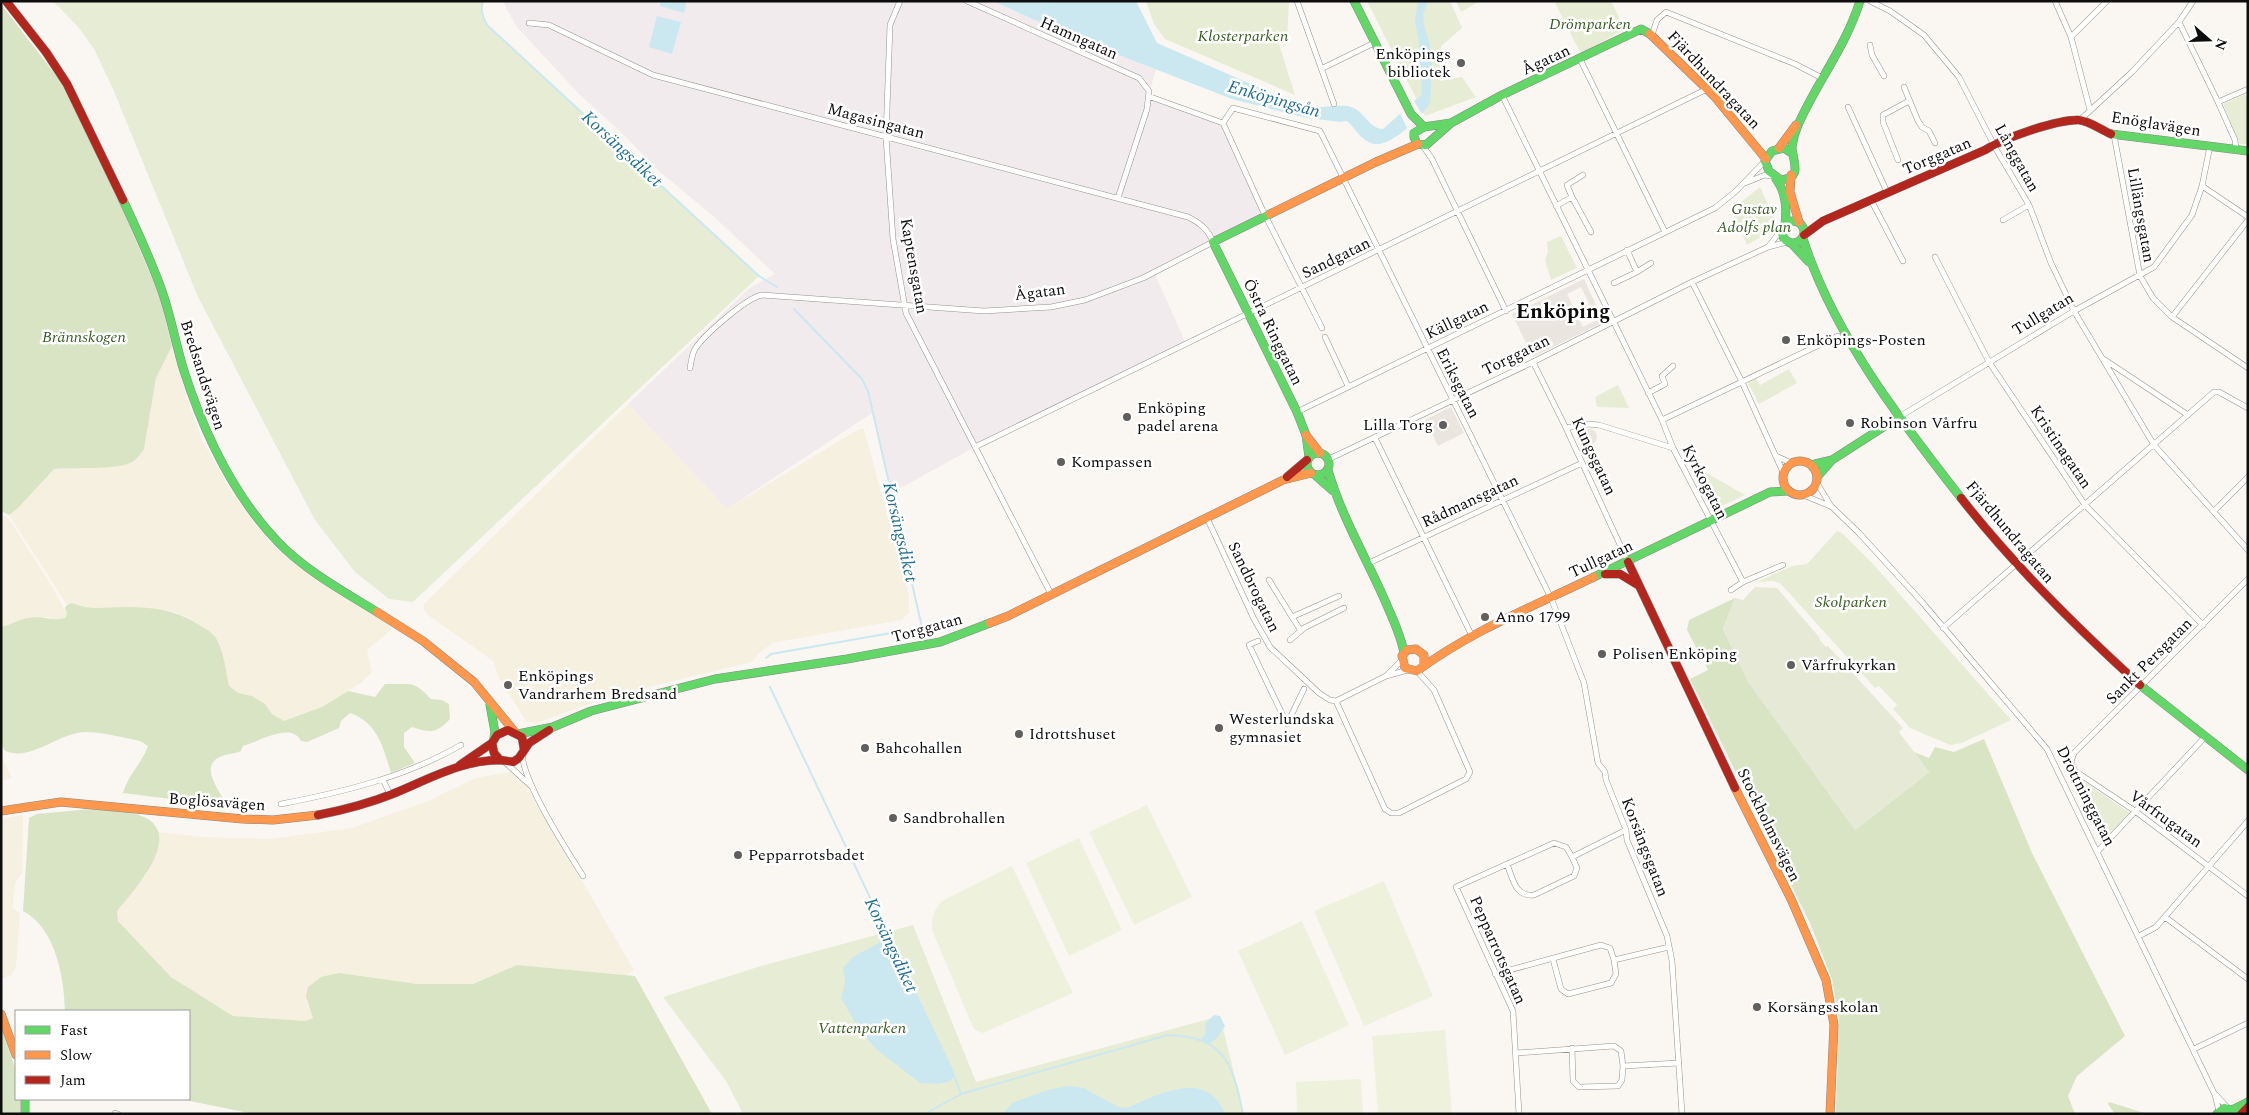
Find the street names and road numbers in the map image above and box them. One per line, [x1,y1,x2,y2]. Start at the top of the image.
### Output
street label: Hamngatan [1036,10,1122,66]
street label: Fjärdhundragatan [1662,25,1766,135]
street label: Ågatan [1518,38,1574,82]
street label: Magasingatan [825,96,927,146]
street label: Enöglavägen [2109,105,2203,143]
street label: Långgatan [1988,119,2046,197]
street label: Torggatan [1899,131,1975,181]
street label: Lillängsgatan [2121,166,2161,264]
street label: Kaptensgatan [894,216,934,316]
street label: Sandgatan [1297,231,1375,285]
street label: Östra Ringgatan [1237,274,1309,390]
street label: Ågatan [1013,277,1067,307]
street label: Tullgatan [2008,286,2078,342]
street label: Källgatan [1421,294,1493,346]
street label: Bredsandsvägen [174,317,232,433]
street label: Torggatan [1478,328,1554,382]
street label: Eriksgatan [1430,344,1486,422]
street label: Kristinagatan [2024,400,2098,494]
street label: Kungsgatan [1565,413,1623,499]
street label: Kyrkogatan [1676,440,1734,524]
street label: Rådmansgatan [1418,468,1522,534]
street label: Fjärdhundragatan [1960,475,2060,589]
street label: Tullgatan [1565,534,1637,584]
street label: Sandbrogatan [1222,538,1286,636]
street label: Torggatan [889,607,965,649]
street label: Sankt Persgatan [2100,612,2198,710]
street label: Drottninggatan [2050,742,2122,850]
street label: Stockholmsvägen [1731,764,1807,886]
street label: Vårfrugatan [2124,784,2208,854]
street label: Boglösavägen [168,787,266,817]
street label: Korsängsgatan [1615,794,1675,900]
street label: Pepparrotsgatan [1463,892,1533,1008]

